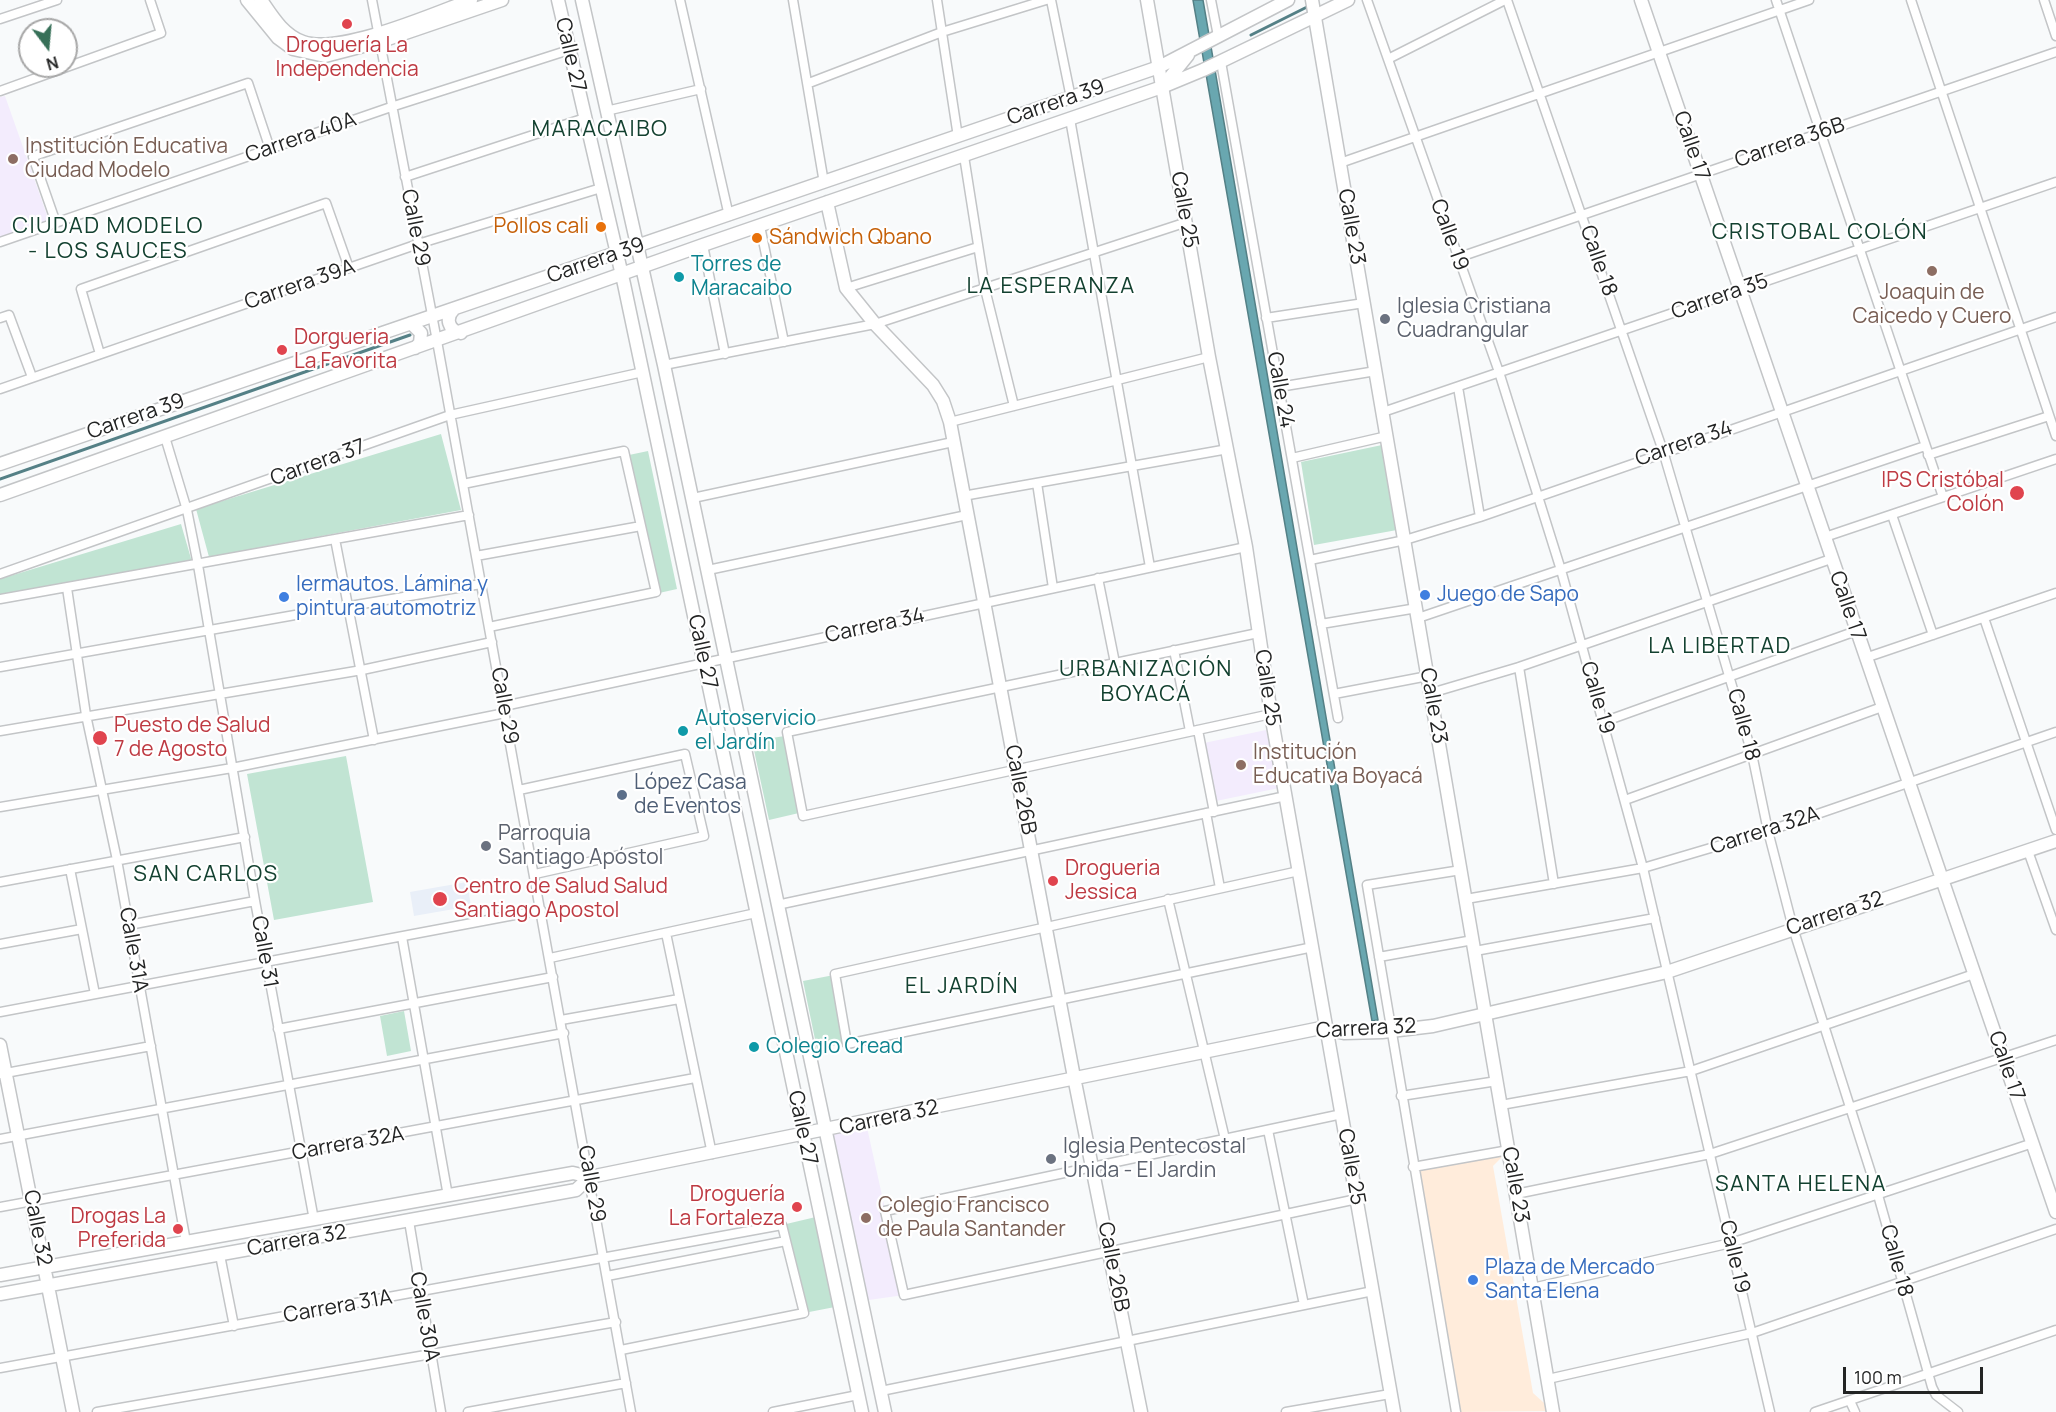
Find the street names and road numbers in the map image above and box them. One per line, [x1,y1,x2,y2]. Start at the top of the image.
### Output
street label: Calle 27 [549,15,591,95]
street label: Carrera 39 [1004,75,1108,131]
street label: Carrera 40A [242,107,360,169]
street label: Calle 17 [1667,108,1715,184]
street label: Carrera 36B [1732,112,1848,174]
street label: Calle 25 [1165,170,1203,250]
street label: Calle 29 [395,187,435,269]
street label: Calle 23 [1332,187,1370,267]
street label: Calle 19 [1424,196,1474,274]
street label: Calle 18 [1574,222,1622,300]
street label: Carrera 39 [544,233,648,289]
street label: Carrera 39A [242,254,358,316]
street label: Carrera 35 [1668,269,1772,325]
street label: Calle 24 [1261,350,1299,430]
street label: Carrera 39 [84,389,188,445]
street label: Carrera 34 [1632,416,1736,472]
street label: Carrera 37 [267,434,369,492]
street label: Calle 17 [1823,568,1871,644]
street label: Carrera 34 [823,603,927,649]
street label: Calle 27 [682,612,722,692]
street label: Calle 25 [1249,648,1285,728]
street label: Calle 19 [1575,659,1619,737]
street label: Calle 29 [485,665,523,747]
street label: Calle 23 [1414,666,1452,746]
street label: Calle 18 [1721,686,1765,764]
street label: Calle 26B [999,743,1041,837]
street label: Carrera 32A [1707,801,1823,861]
street label: Carrera 32 [1783,886,1887,942]
street label: Calle 31A [113,905,153,995]
street label: Calle 31 [245,914,283,990]
street label: Carrera 32 [1315,1014,1417,1044]
street label: Calle 17 [1982,1028,2030,1104]
street label: Calle 27 [782,1088,822,1168]
street label: Carrera 32 [837,1095,941,1141]
street label: Carrera 32A [290,1122,406,1166]
street label: Calle 25 [1332,1127,1370,1207]
street label: Calle 29 [572,1143,610,1225]
street label: Calle 23 [1496,1145,1534,1225]
street label: Calle 32 [17,1188,57,1268]
street label: Calle 19 [1713,1218,1755,1296]
street label: Carrera 32 [245,1220,349,1262]
street label: Calle 26B [1092,1220,1134,1314]
street label: Calle 18 [1874,1222,1918,1300]
street label: Calle 30A [404,1270,444,1364]
street label: Carrera 31A [282,1285,394,1329]

